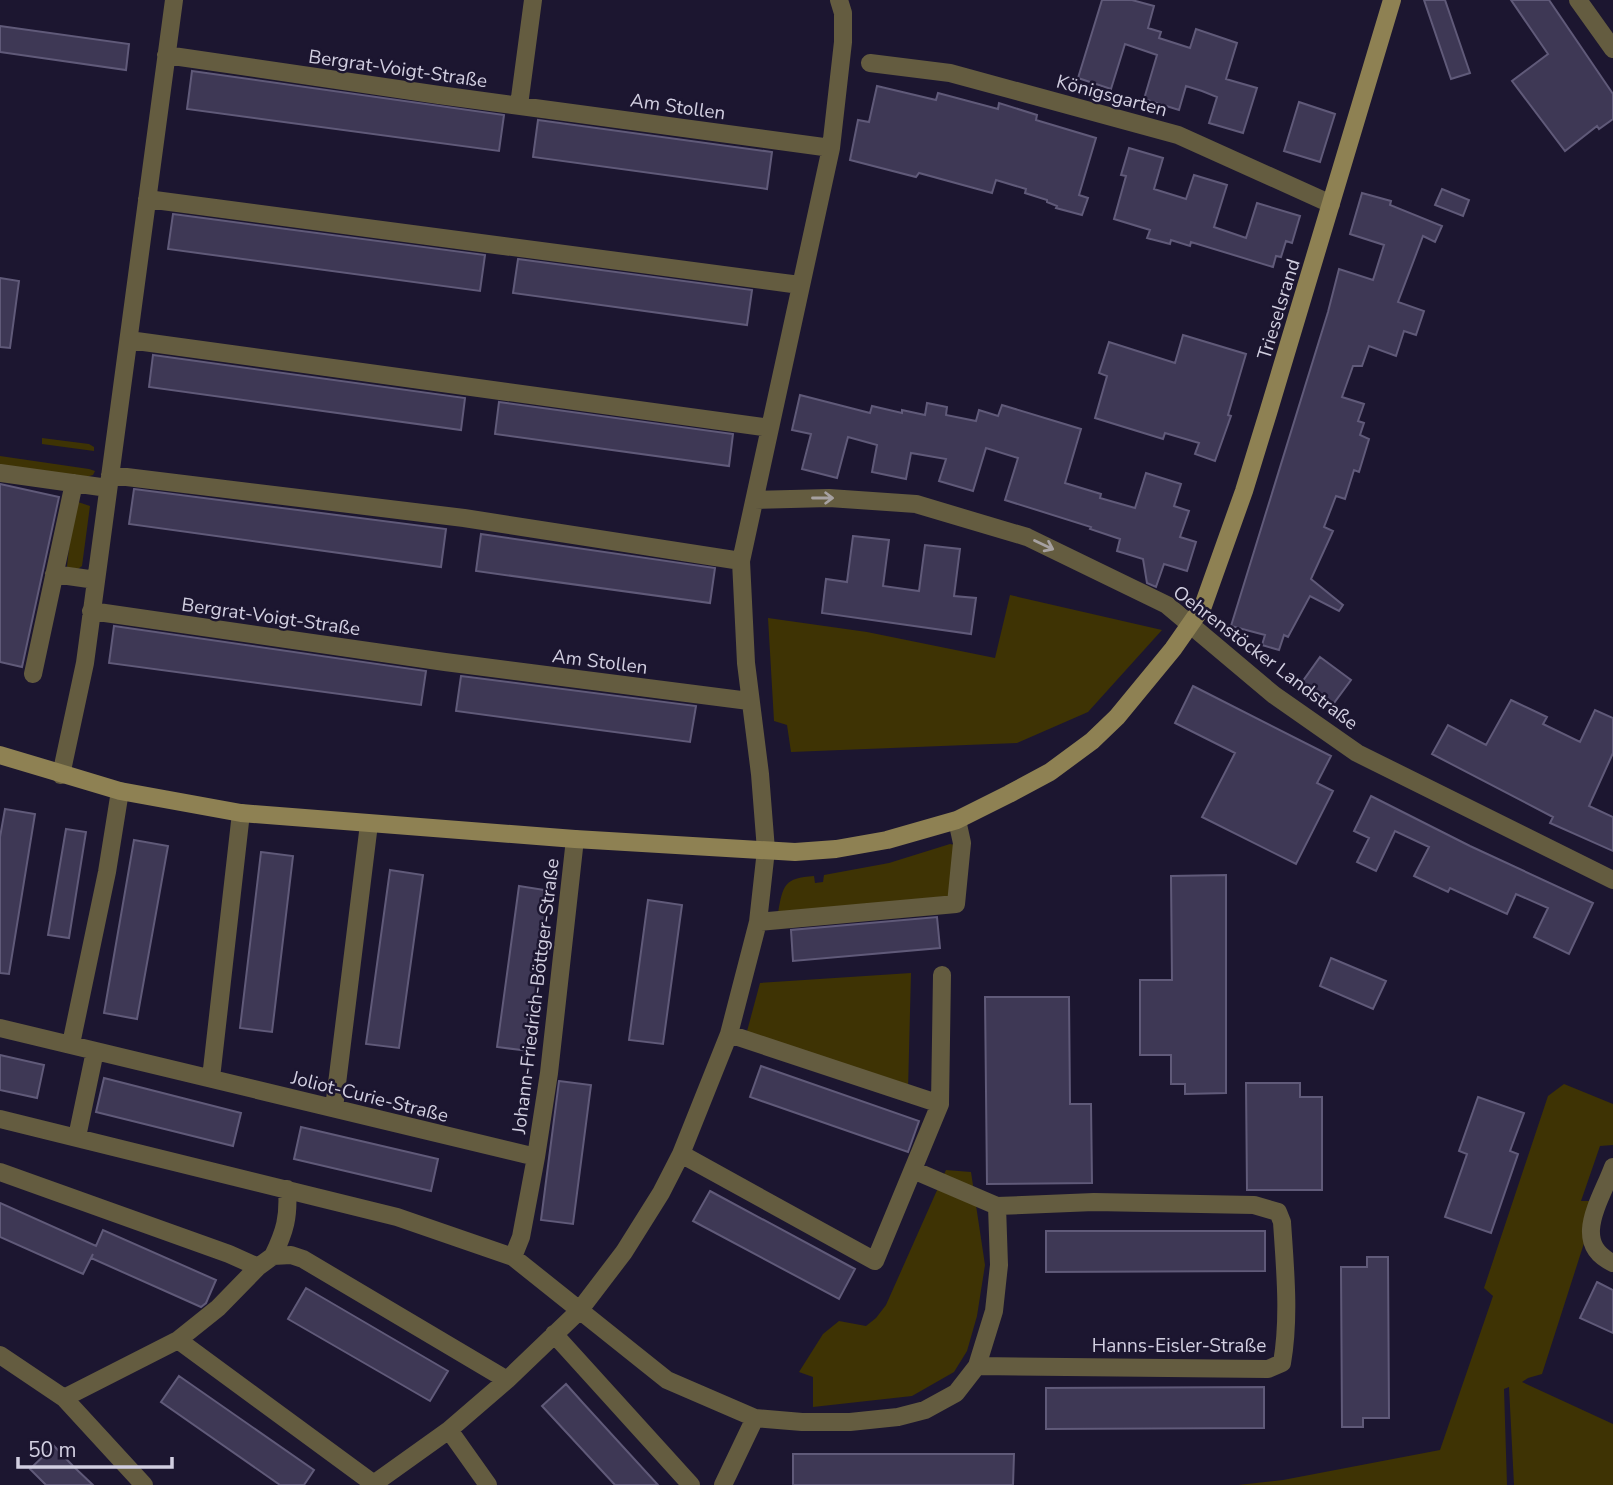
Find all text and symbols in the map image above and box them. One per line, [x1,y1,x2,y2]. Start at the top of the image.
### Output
street label: Bergrat-Voigt-Straße [307,44,489,94]
street label: Königsgarten [1053,69,1170,123]
street label: Am Stollen [629,87,727,127]
street label: Trieselsrand [1251,256,1307,363]
one-way arrow [811,491,834,505]
one-way arrow [1033,539,1054,553]
street label: Oehrenstöcker Landstraße [1167,580,1363,736]
street label: Bergrat-Voigt-Straße [180,592,362,642]
street label: Am Stollen [551,643,649,681]
street label: Johann-Friedrich-Böttger-Straße [506,857,566,1136]
street label: Joliot-Curie-Straße [288,1065,451,1129]
street label: Hanns-Eisler-Straße [1092,1333,1266,1359]
scale bar [18,1426,172,1470]
text: 50 m [28,1436,77,1464]

